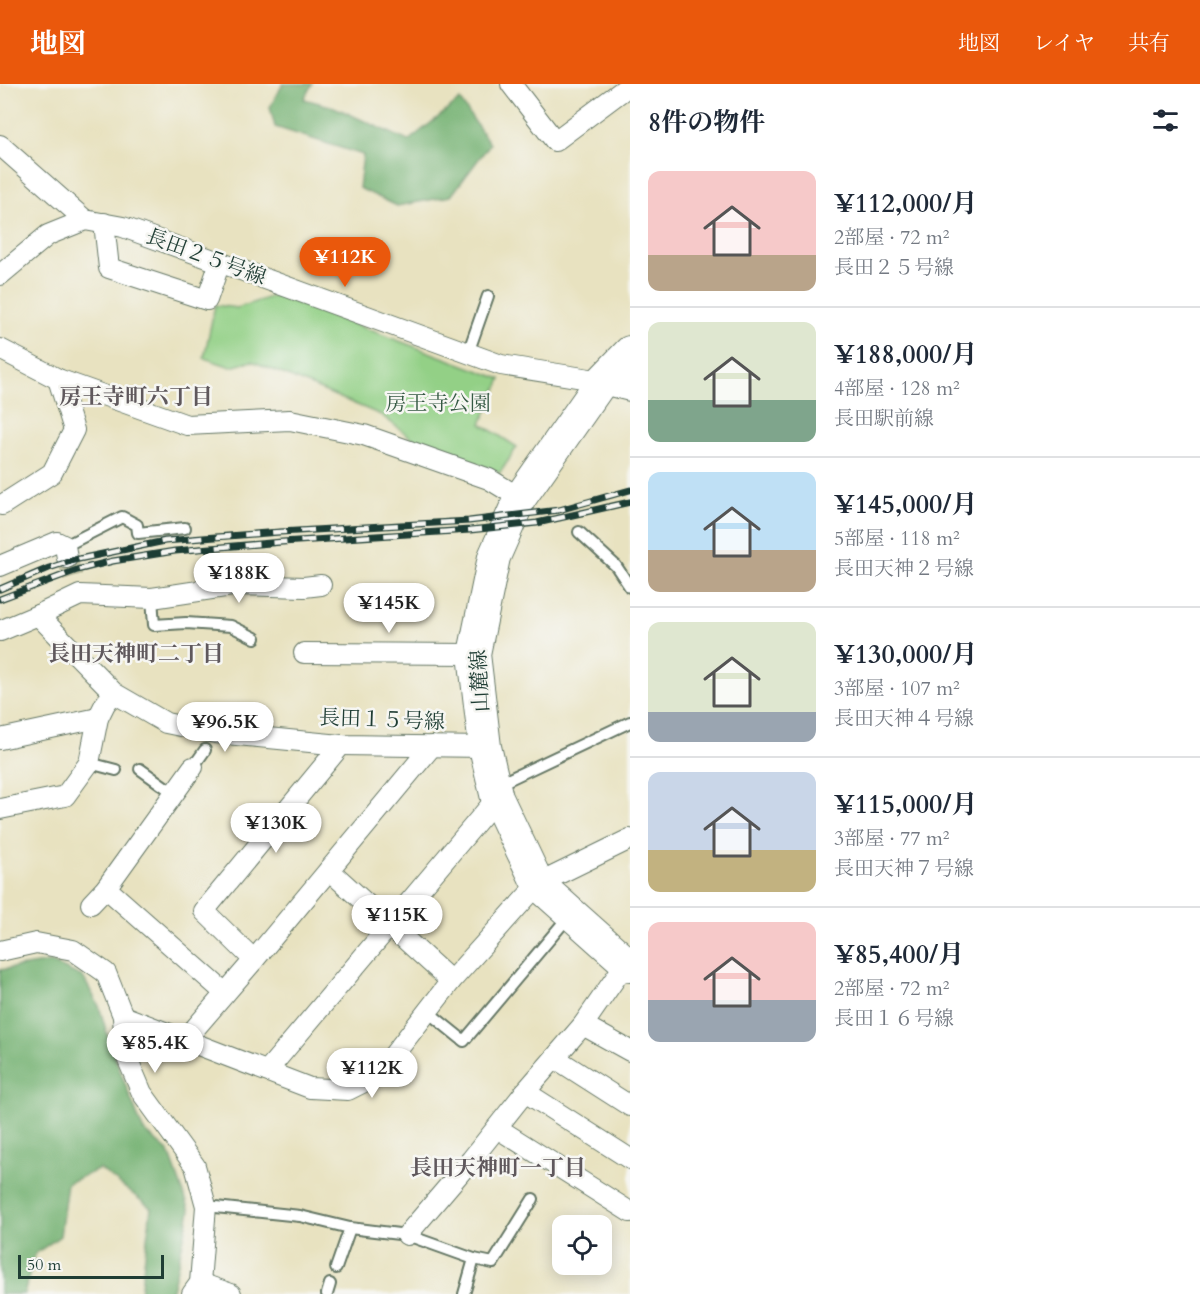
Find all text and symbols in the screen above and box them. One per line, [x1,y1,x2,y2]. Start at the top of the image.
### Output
text: 地図 [30,25,86,63]
text: 地図 [958,29,1000,58]
text: レイヤ [1033,29,1095,58]
text: 共有 [1128,29,1170,58]
icon: filters [1149,104,1182,137]
text: 8件の物件 [648,105,765,140]
text: ¥112,000/月 [834,186,977,221]
icon: home [696,195,768,267]
street label: 長田２５号線 [142,222,270,292]
text: 2部屋 · 72 m² [834,224,950,251]
pin: ¥112K [303,237,387,288]
text: ¥112K [314,243,376,270]
text: 長田２５号線 [834,254,954,281]
text: ¥188,000/月 [834,337,977,372]
icon: home [696,346,768,418]
text: 4部屋 · 128 m² [834,375,960,402]
district label: 房王寺町六丁目 [59,382,213,412]
park label: 房王寺公園 [386,389,491,418]
text: 長田駅前線 [834,405,934,432]
text: ¥145,000/月 [834,487,977,522]
icon: home [696,496,768,568]
text: 5部屋 · 118 m² [834,525,960,552]
pin: ¥188K [197,553,281,604]
text: 長田天神２号線 [834,555,974,582]
text: ¥188K [208,559,270,586]
pin: ¥145K [347,583,431,634]
text: ¥145K [358,589,420,616]
text: ¥130,000/月 [834,637,977,672]
district label: 長田天神町二丁目 [48,639,224,669]
icon: home [696,646,768,718]
street label: 山麓線 [464,649,496,713]
text: 3部屋 · 107 m² [834,675,960,702]
pin: ¥96.5K [176,702,274,753]
street label: 長田１５号線 [319,703,445,737]
text: 長田天神４号線 [834,705,974,732]
text: ¥96.5K [191,708,259,735]
text: ¥115,000/月 [834,787,977,822]
icon: home [696,796,768,868]
pin: ¥130K [234,803,318,854]
text: ¥130K [245,809,307,836]
text: 3部屋 · 77 m² [834,825,950,852]
text: 長田天神７号線 [834,855,974,882]
pin: ¥115K [355,895,439,946]
text: ¥115K [366,901,428,928]
text: ¥85,400/月 [834,937,964,972]
icon: home [696,946,768,1018]
text: 2部屋 · 72 m² [834,975,950,1002]
text: 長田１６号線 [834,1005,954,1032]
pin: ¥85.4K [106,1023,204,1074]
text: ¥85.4K [121,1029,189,1056]
pin: ¥112K [330,1048,414,1099]
text: ¥112K [341,1054,403,1081]
district label: 長田天神町一丁目 [410,1153,586,1183]
map controls [552,1215,612,1275]
button: locate [552,1215,612,1275]
scale bar [18,1252,164,1280]
text: 50 m [27,1254,61,1276]

